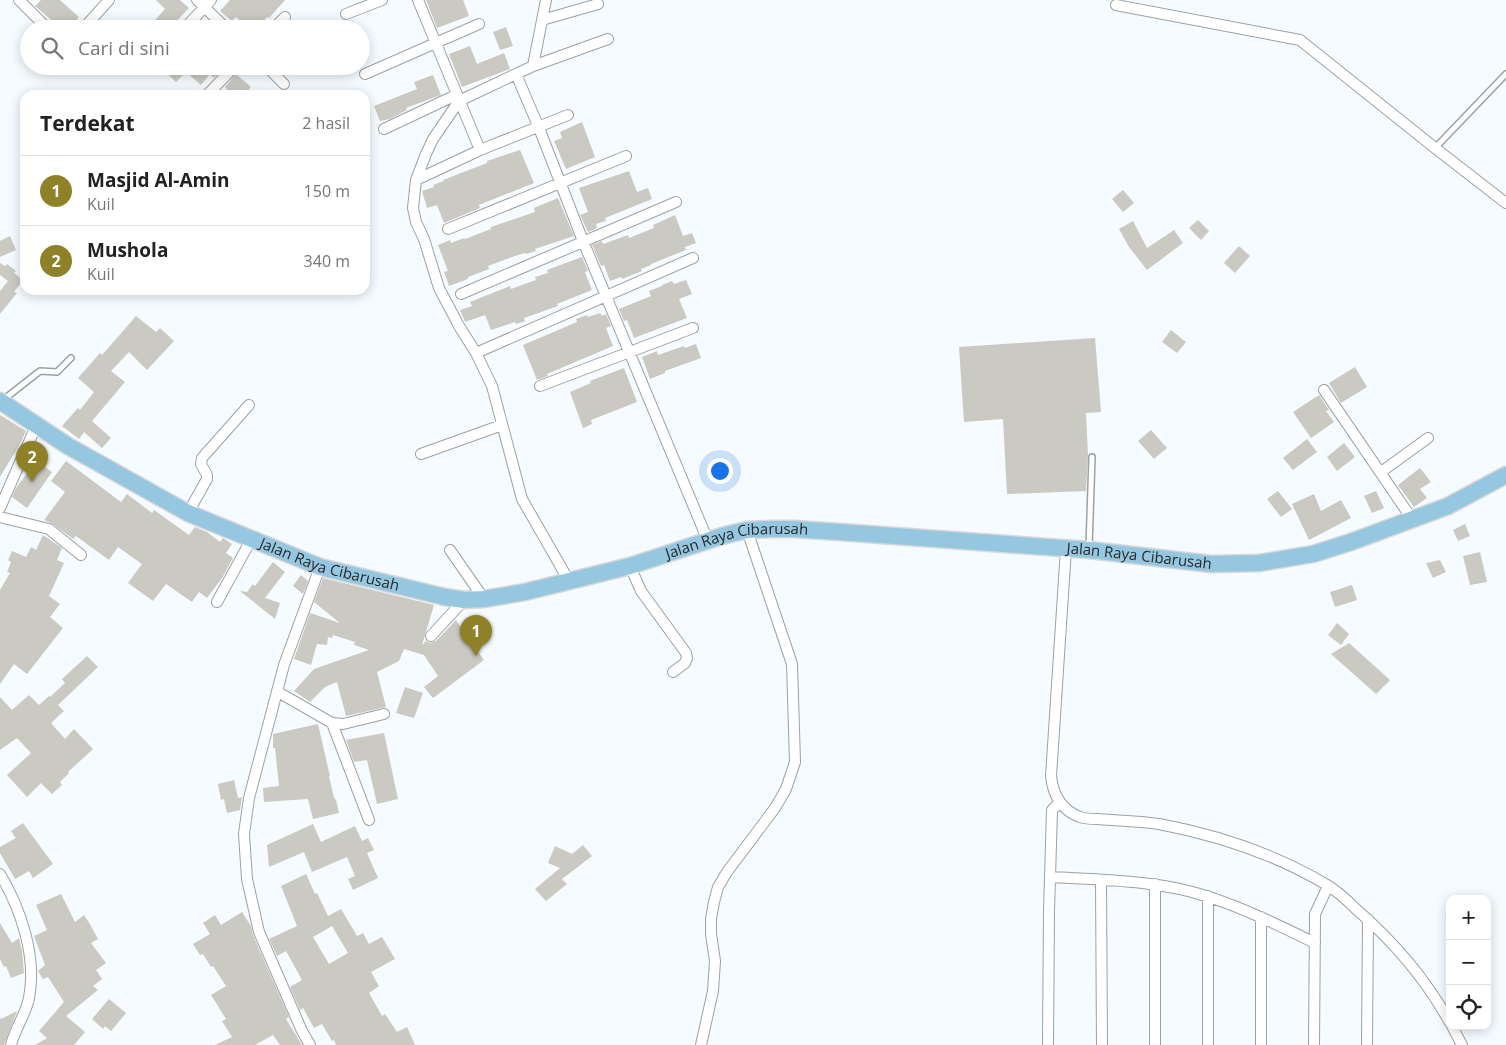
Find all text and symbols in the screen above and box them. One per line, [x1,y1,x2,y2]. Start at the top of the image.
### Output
search box [20,20,370,75]
icon: search [38,34,66,62]
text: Cari di sini [78,35,170,61]
text: Terdekat [40,109,135,137]
text: 2 hasil [302,112,350,134]
text: Masjid Al-Amin [87,167,229,193]
text: 1 [51,180,61,202]
text: 150 m [304,180,350,202]
text: Kuil [87,193,115,215]
text: Mushola [87,237,168,263]
text: 2 [51,250,61,272]
text: 340 m [304,250,350,272]
text: Kuil [87,263,115,285]
pin: 2 [16,441,48,482]
your location [707,458,733,484]
street label: Jalan Raya Cibarusah [661,518,809,563]
street label: Jalan Raya Cibarusah [255,532,402,595]
street label: Jalan Raya Cibarusah [1064,537,1213,573]
pin: 1 [460,615,492,656]
map controls [1446,895,1491,1030]
button: + [1446,895,1491,940]
button: − [1446,940,1491,985]
button: locate [1446,985,1491,1030]

